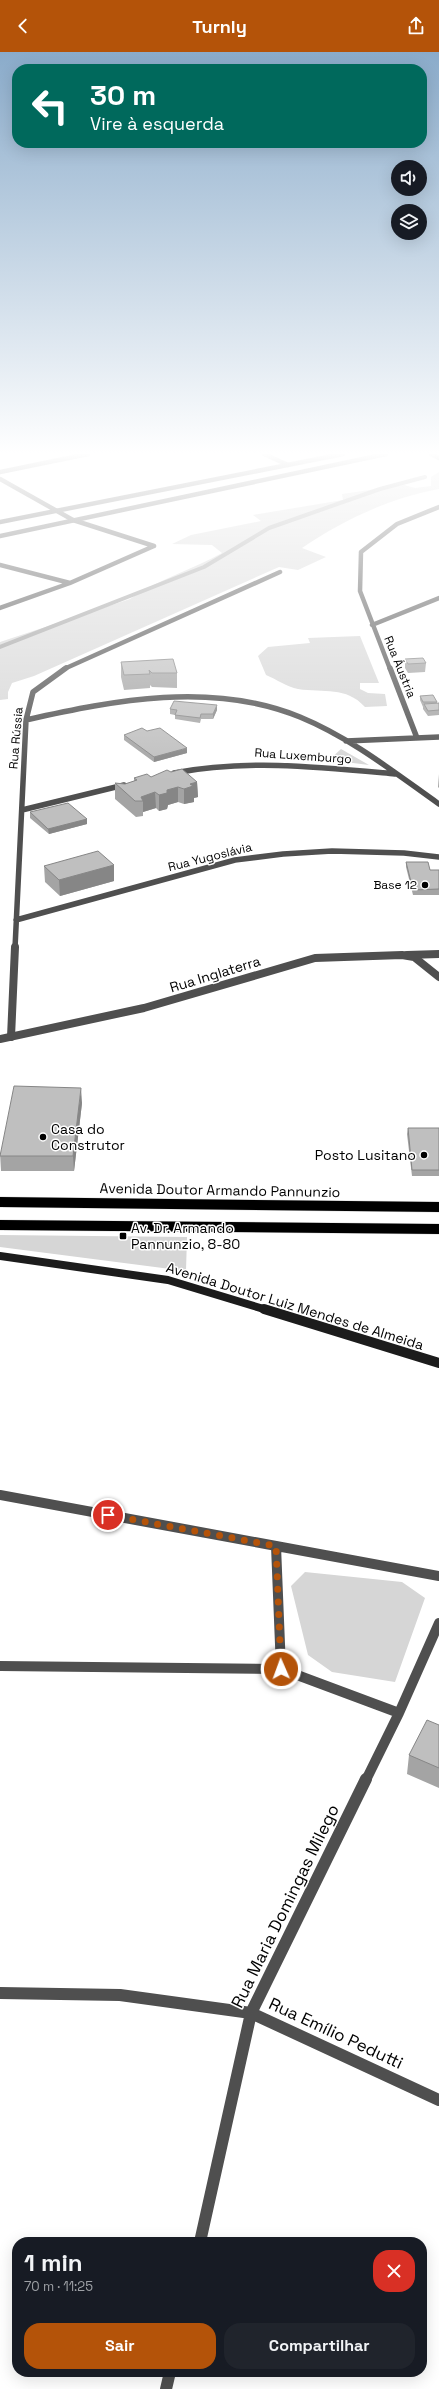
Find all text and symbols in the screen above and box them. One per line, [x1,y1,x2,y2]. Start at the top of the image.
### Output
icon: back [12,15,34,37]
text: Turnly [192,15,247,38]
icon: share [405,15,427,37]
text: 30 m [90,77,156,113]
icon: left [24,80,76,132]
text: Vire à esquerda [90,112,224,135]
map controls [391,160,427,240]
button: sound [391,160,427,196]
button: layers [391,204,427,240]
street label: Rua Áustria [380,634,420,701]
street label: Rua Rússia [5,706,27,770]
street label: Rua Luxemburgo [254,745,352,767]
street label: Rua Yugoslávia [166,839,254,875]
place label: Base 12 [373,877,417,893]
marker: Base 12 [420,880,430,890]
street label: Rua Inglaterra [167,952,263,996]
place label: Casa do Construtor [51,1120,125,1154]
marker: Casa do Construtor [38,1132,48,1142]
place label: Posto Lusitano [315,1146,416,1164]
marker: Posto Lusitano [419,1150,429,1160]
street label: Avenida Doutor Armando Pannunzio [99,1179,341,1201]
place label: Av. Dr. Armando Pannunzio, 8-80 [131,1219,240,1253]
marker: Av. Dr. Armando Pannunzio, 8-80 [118,1231,128,1241]
street label: Avenida Doutor Luiz Mendes de Almeida [164,1258,426,1354]
pin [91,1498,125,1532]
icon: arrive [97,1504,119,1526]
position arrow [260,1648,302,1690]
street label: Rua Maria Domingas Milego [226,1801,344,2011]
street label: Rua Emílio Pedutti [265,1992,407,2074]
text: 1 min [24,2247,83,2278]
button: close [373,2250,415,2292]
text: 70 m · 11:25 [24,2278,93,2295]
button: Sair [24,2323,216,2369]
button: Compartilhar [224,2323,415,2369]

